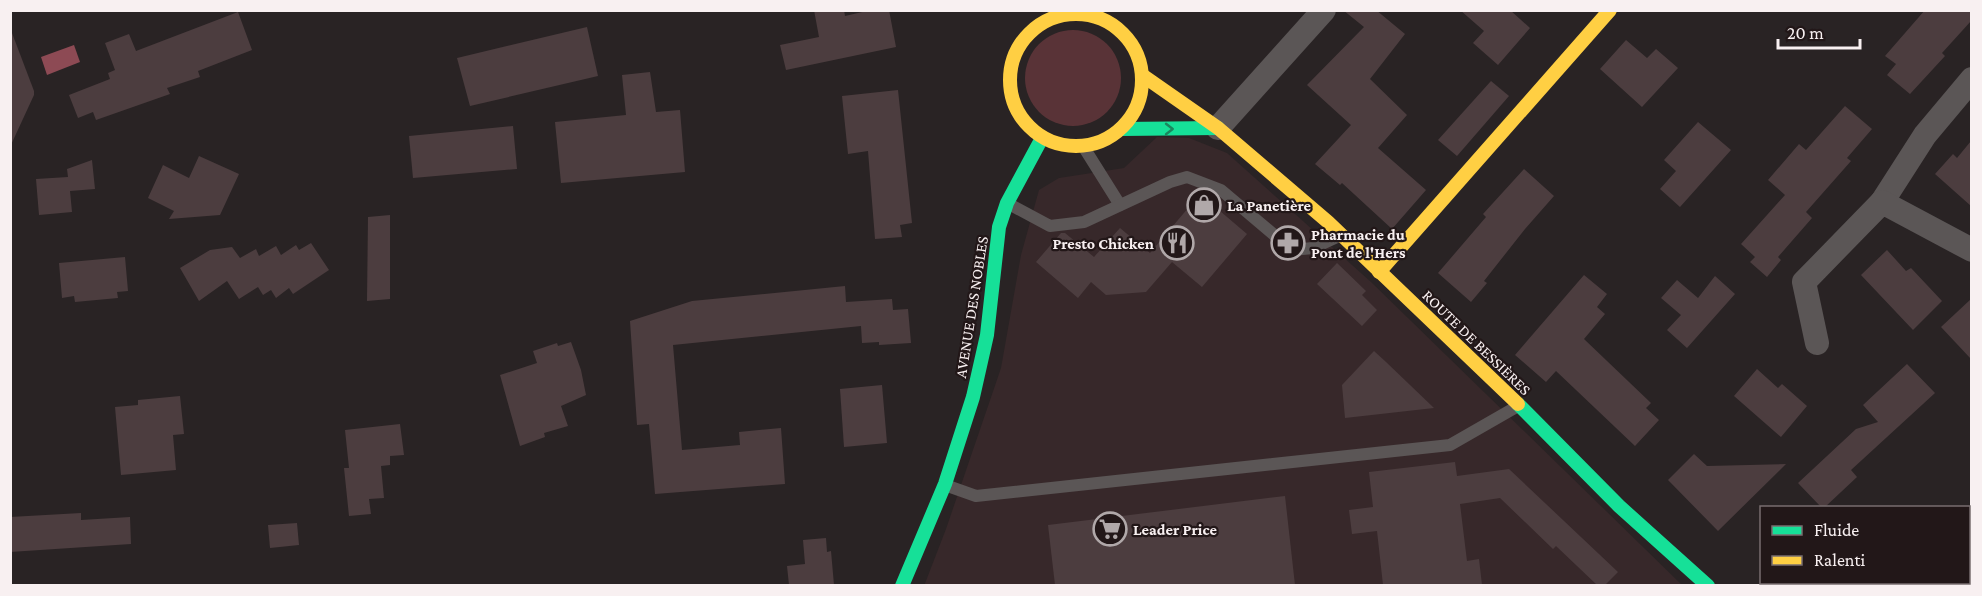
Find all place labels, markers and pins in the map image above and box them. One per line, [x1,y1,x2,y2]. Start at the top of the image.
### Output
shop icon: La Panetière [1186,187,1222,223]
place label: La Panetière [1227,197,1311,214]
restaurant icon: Presto Chicken [1159,225,1195,261]
pharmacy icon: Pharmacie du Pont de l'Hers [1270,225,1306,261]
place label: Pharmacie du Pont de l'Hers [1311,226,1406,261]
place label: Presto Chicken [1052,235,1154,252]
supermarket icon: Leader Price [1092,511,1128,547]
place label: Leader Price [1133,521,1218,538]

